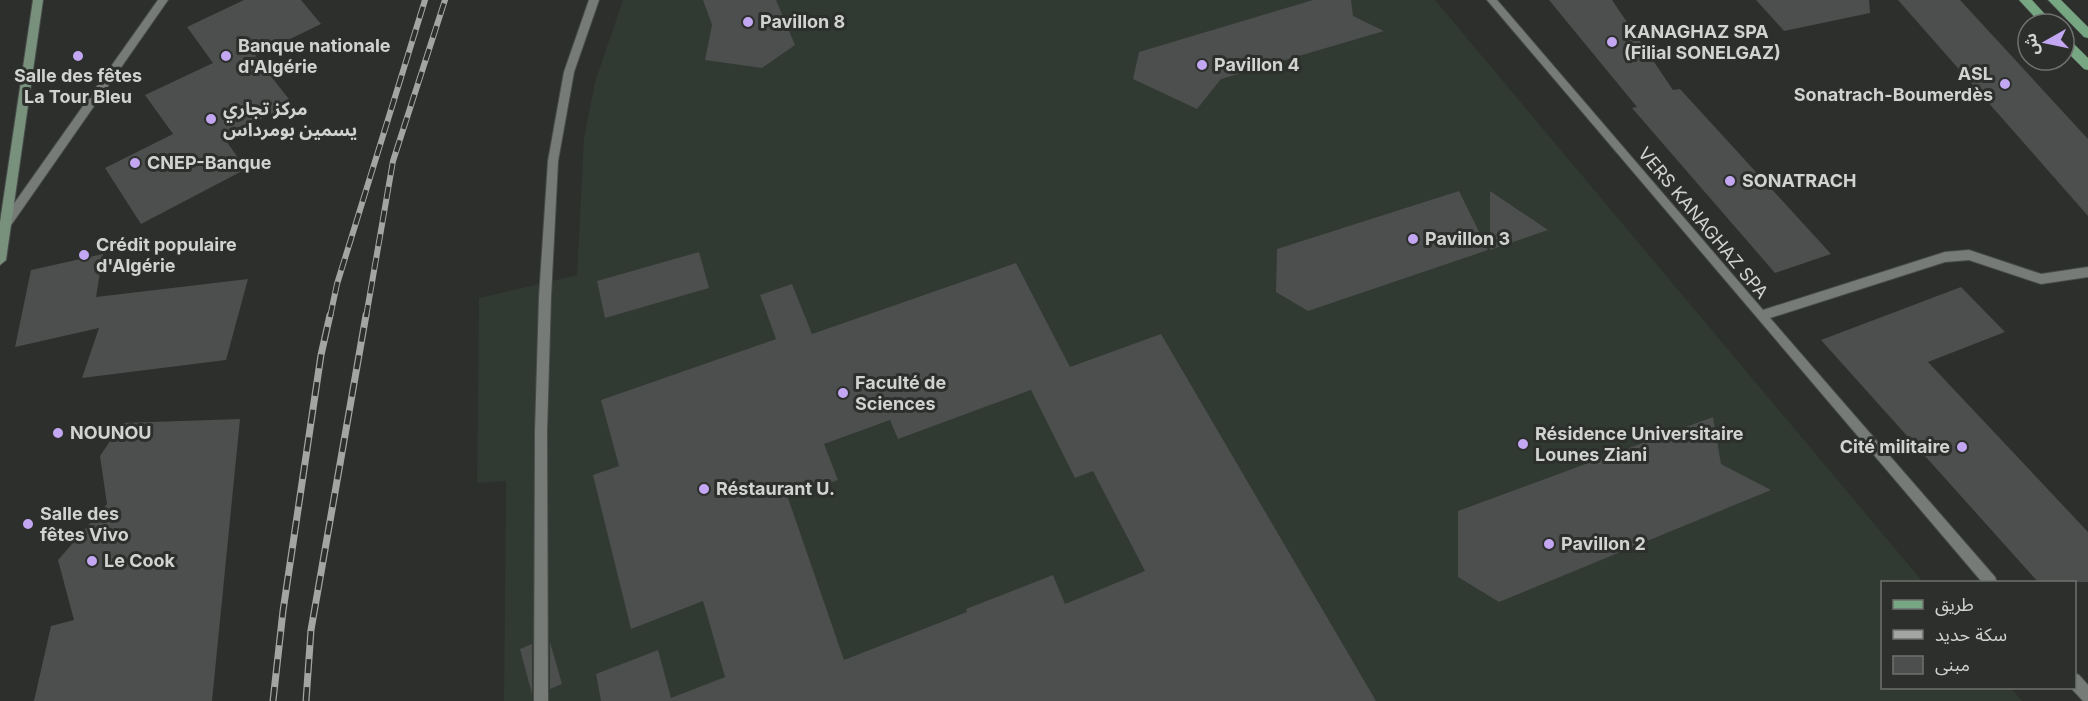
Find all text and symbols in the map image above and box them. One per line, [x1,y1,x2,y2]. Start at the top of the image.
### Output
place label: Pavillon 8 [760,11,845,32]
north arrow [2016,12,2076,72]
marker: Pavillon 8 [741,15,755,29]
place label: KANAGHAZ SPA (Filial SONELGAZ) [1624,21,1781,63]
text: ش [2020,32,2043,57]
place label: Banque nationale d'Algérie [238,35,391,77]
marker: KANAGHAZ SPA (Filial SONELGAZ) [1605,35,1619,49]
marker: Salle des fêtes La Tour Bleu [71,49,85,63]
marker: Banque nationale d'Algérie [219,49,233,63]
place label: Pavillon 4 [1214,54,1300,75]
marker: Pavillon 4 [1195,58,1209,72]
place label: ASL Sonatrach-Boumerdès [1794,63,1993,105]
place label: Salle des fêtes La Tour Bleu [14,65,142,107]
marker: ASL Sonatrach-Boumerdès [1998,77,2012,91]
place label: مركز تجاري يسمين بومرداس [223,98,357,141]
marker: مركز تجاري يسمين بومرداس [204,112,218,126]
street label: VERS KANAGHAZ SPA [1634,143,1773,303]
place label: CNEP-Banque [147,152,272,173]
marker: CNEP-Banque [128,156,142,170]
place label: SONATRACH [1742,170,1857,191]
marker: SONATRACH [1723,174,1737,188]
place label: Pavillon 3 [1425,228,1510,249]
marker: Pavillon 3 [1406,232,1420,246]
place label: Crédit populaire d'Algérie [96,234,237,276]
marker: Crédit populaire d'Algérie [77,248,91,262]
place label: Faculté de Sciences [855,372,946,414]
marker: Faculté de Sciences [836,386,850,400]
place label: NOUNOU [70,422,152,443]
place label: Résidence Universitaire Lounes Ziani [1535,423,1744,465]
marker: NOUNOU [51,426,65,440]
place label: Cité militaire [1840,436,1950,457]
marker: Résidence Universitaire Lounes Ziani [1516,437,1530,451]
marker: Cité militaire [1955,440,1969,454]
place label: Réstaurant U. [716,478,835,499]
marker: Réstaurant U. [697,482,711,496]
place label: Salle des fêtes Vivo [40,503,129,545]
marker: Salle des fêtes Vivo [21,517,35,531]
place label: Pavillon 2 [1561,533,1646,554]
marker: Pavillon 2 [1542,537,1556,551]
place label: Le Cook [104,550,176,571]
marker: Le Cook [85,554,99,568]
legend [1881,581,2076,689]
text: طريق [1935,594,1974,616]
text: سكة حديد [1935,624,2007,645]
text: مبنى [1935,654,1970,676]

